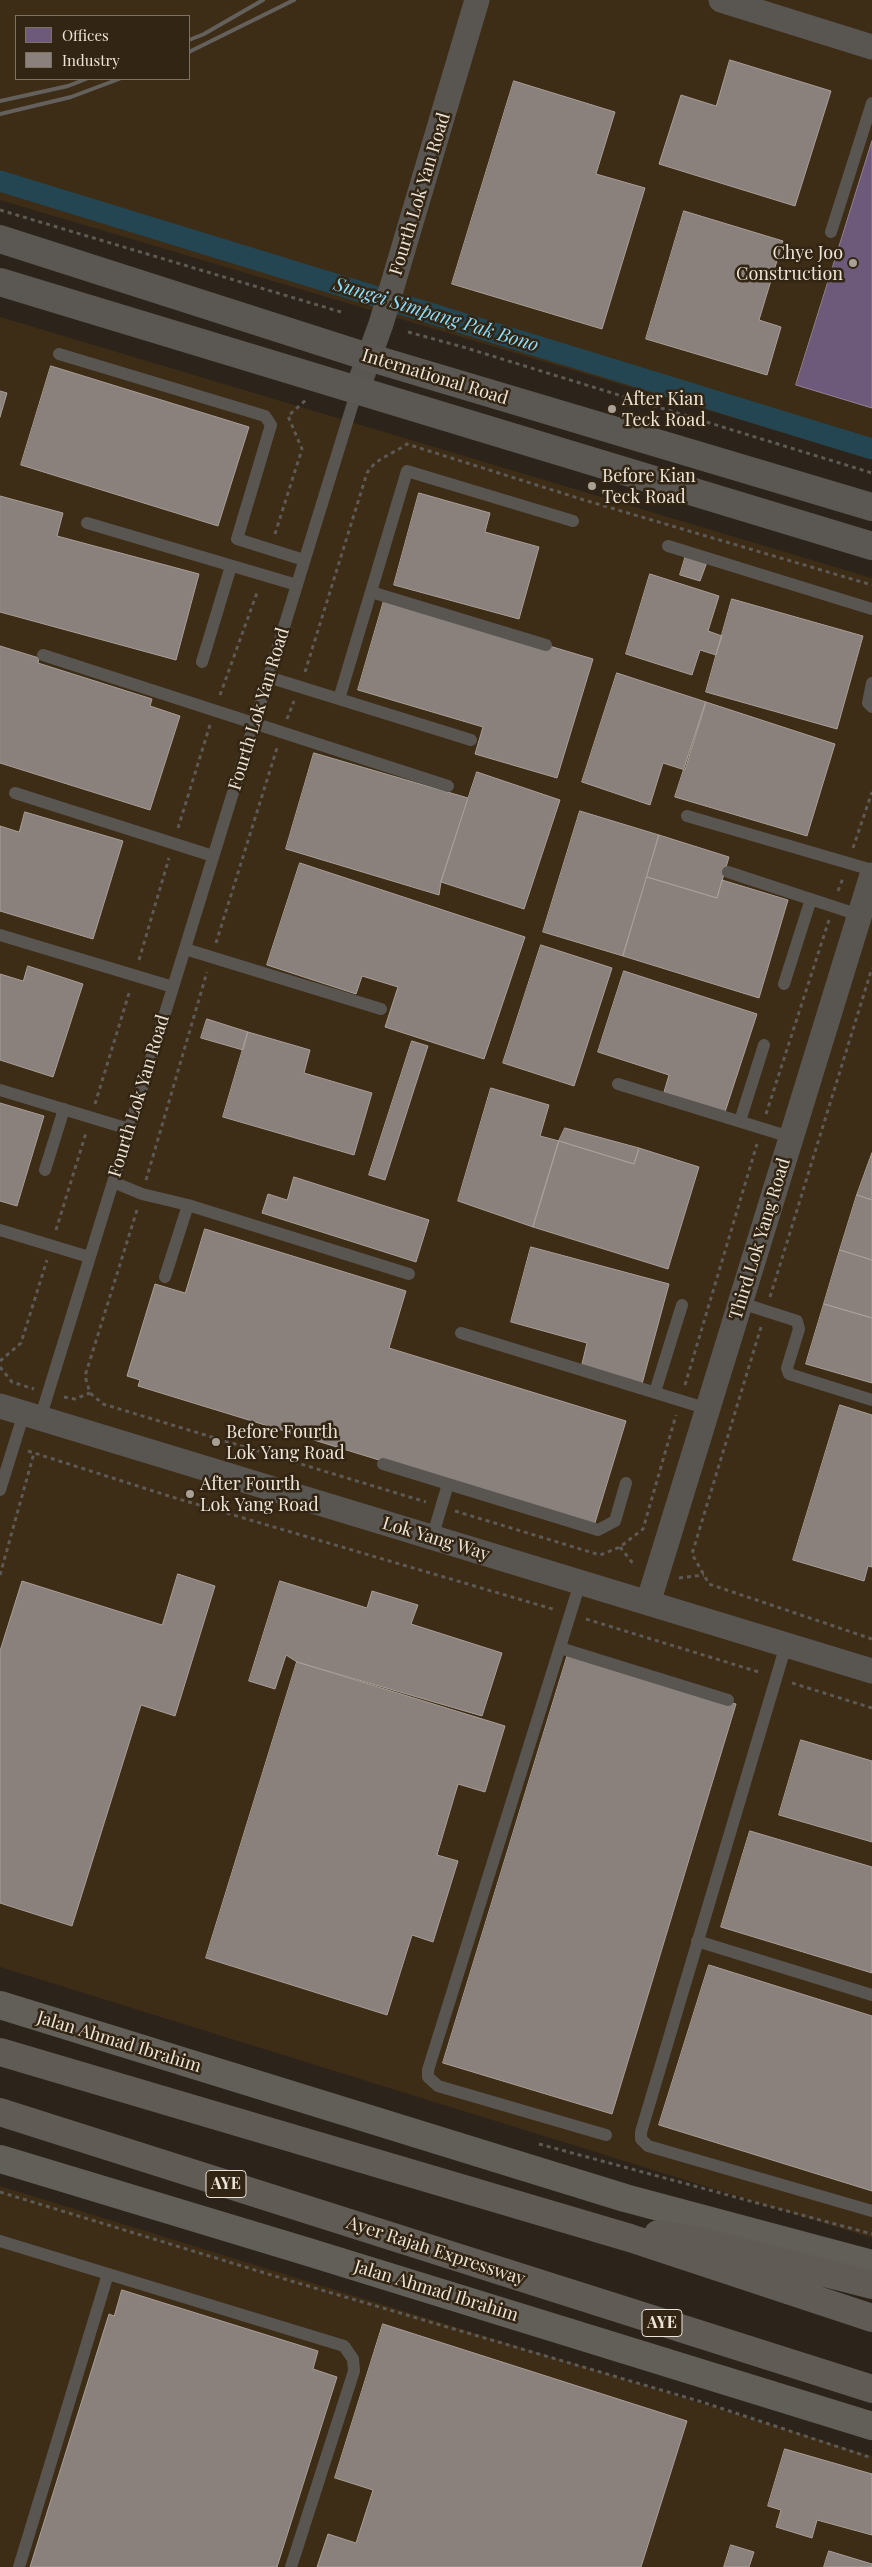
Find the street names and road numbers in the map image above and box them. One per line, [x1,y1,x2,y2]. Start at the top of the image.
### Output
street label: Fourth Lok Yan Road [385,110,455,278]
street label: International Road [359,344,511,410]
street label: Fourth Lok Yan Road [224,625,294,793]
street label: Fourth Lok Yan Road [104,1012,174,1180]
street label: Third Lok Yang Road [725,1155,795,1323]
street label: Lok Yang Way [380,1512,492,1566]
street label: Jalan Ahmad Ibrahim [34,2007,204,2077]
road number: AYE [206,2170,246,2198]
street label: Ayer Rajah Expressway [344,2212,528,2290]
street label: Jalan Ahmad Ibrahim [351,2256,521,2326]
road number: AYE [642,2310,682,2336]

